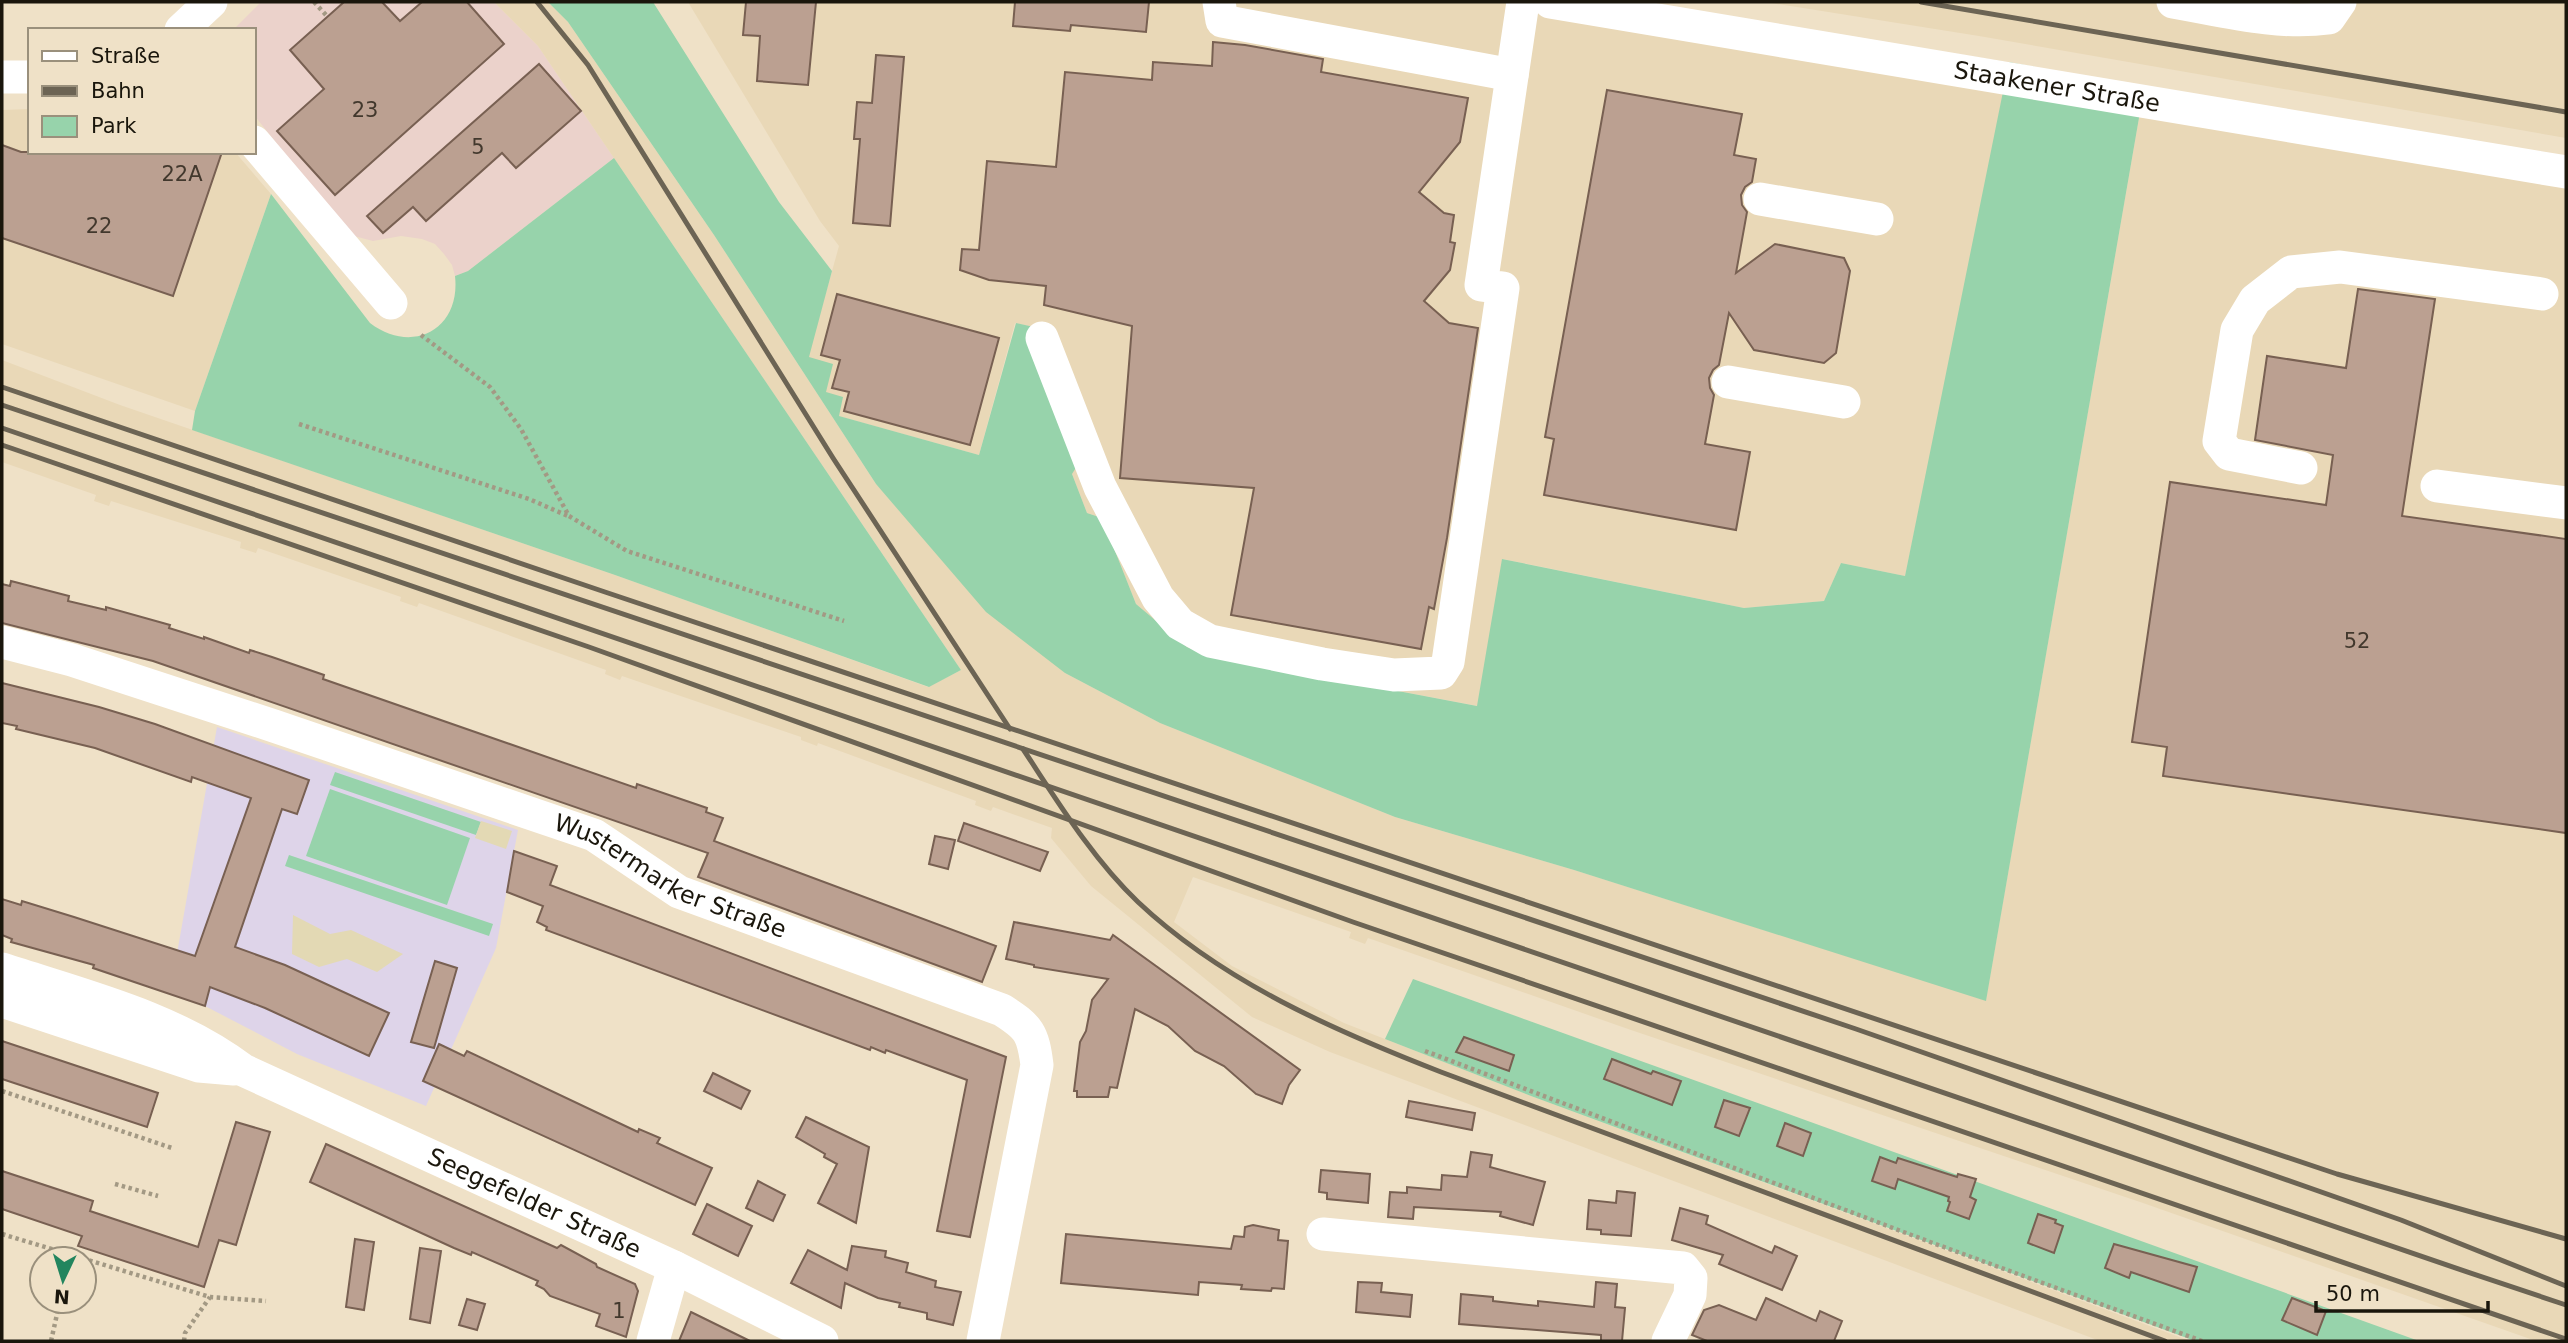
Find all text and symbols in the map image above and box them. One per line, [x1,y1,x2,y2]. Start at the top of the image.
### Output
legend [28,28,256,154]
text: Straße [91,44,160,68]
street label: Staakener Straße [1952,56,2162,118]
text: Bahn [91,79,145,103]
house number: 23 [352,98,378,122]
text: Park [91,114,137,138]
house number: 5 [471,135,485,159]
house number: 22A [161,162,203,186]
house number: 22 [86,214,112,238]
house number: 52 [2344,629,2370,653]
street label: Wustermarker Straße [550,808,790,944]
street label: Seegefelder Straße [423,1142,645,1264]
north arrow [28,1245,98,1315]
scale bar [2316,1270,2488,1314]
text: 50 m [2326,1282,2380,1306]
text: N [53,1285,71,1308]
house number: 1 [612,1299,626,1323]

